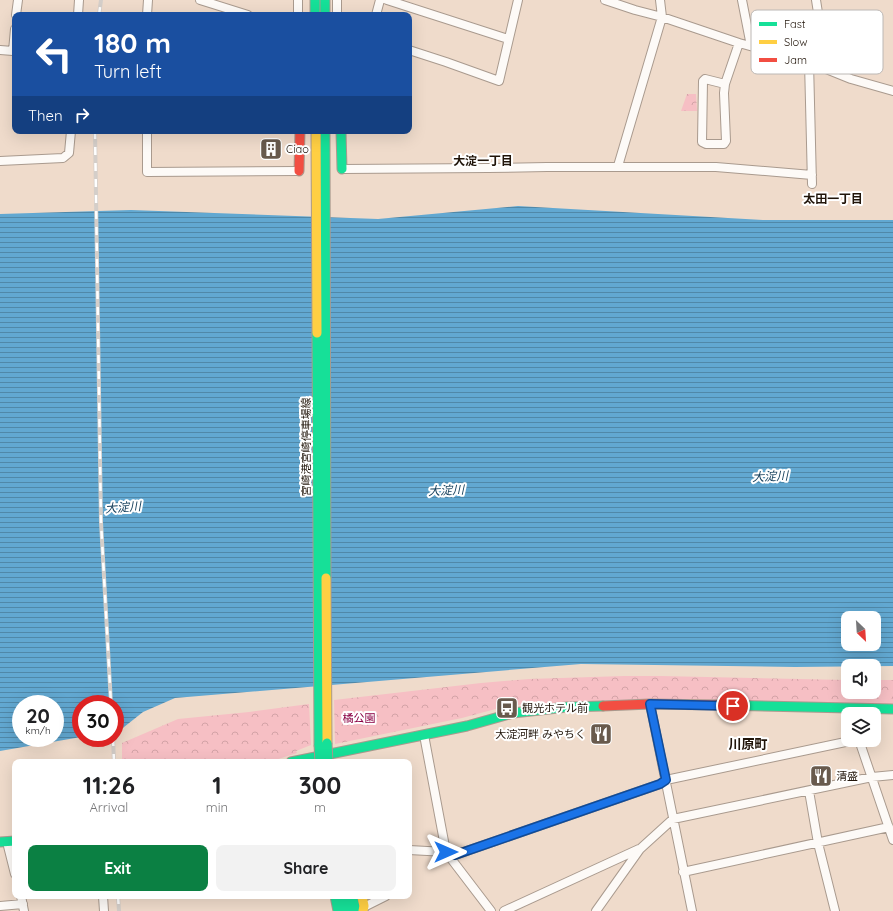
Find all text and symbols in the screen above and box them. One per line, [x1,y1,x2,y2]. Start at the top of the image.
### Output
legend [751,10,883,74]
text: Fast [784,17,806,31]
text: 180 m [94,25,171,60]
icon: left [28,28,80,80]
text: Slow [784,35,808,49]
text: Jam [784,53,807,67]
text: Turn left [94,60,162,83]
icon: right [71,104,93,126]
text: Then [28,106,63,125]
building icon: Ciao [258,136,284,162]
place label: Ciao [286,142,309,156]
district label: 大淀一丁目 [453,153,513,168]
district label: 太田一丁目 [803,191,863,206]
street label: 宮崎港宮崎停車場線 [299,398,313,497]
water label: 大淀川 [752,468,790,484]
water label: 大淀川 [428,482,466,498]
water label: 大淀川 [105,498,143,516]
north arrow [841,611,881,651]
map controls [841,611,881,747]
button: sound [841,659,881,699]
pin [716,689,750,723]
speed limit sign: 30 [72,695,124,747]
bus stop icon: 観光ホテル前 [494,695,520,721]
icon: arrive [722,695,744,717]
place label: 観光ホテル前 [522,701,588,715]
text: 20 [26,703,50,728]
button: layers [841,707,881,747]
park label: 橘公園 [343,711,376,725]
restaurant icon: 大淀河畔 みやちく [588,721,614,747]
text: km/h [25,724,51,737]
place label: 大淀河畔 みやちく [495,727,586,741]
district label: 川原町 [728,736,768,752]
restaurant icon: 清盛 [808,763,834,789]
place label: 清盛 [836,769,858,783]
text: 11:26 [83,770,135,800]
text: 1 [212,770,222,800]
text: 300 [299,770,341,800]
text: Arrival [89,799,128,815]
text: min [206,799,228,815]
text: m [314,799,326,815]
position arrow [425,831,467,873]
button: Exit [28,845,208,891]
button: Share [216,845,396,891]

